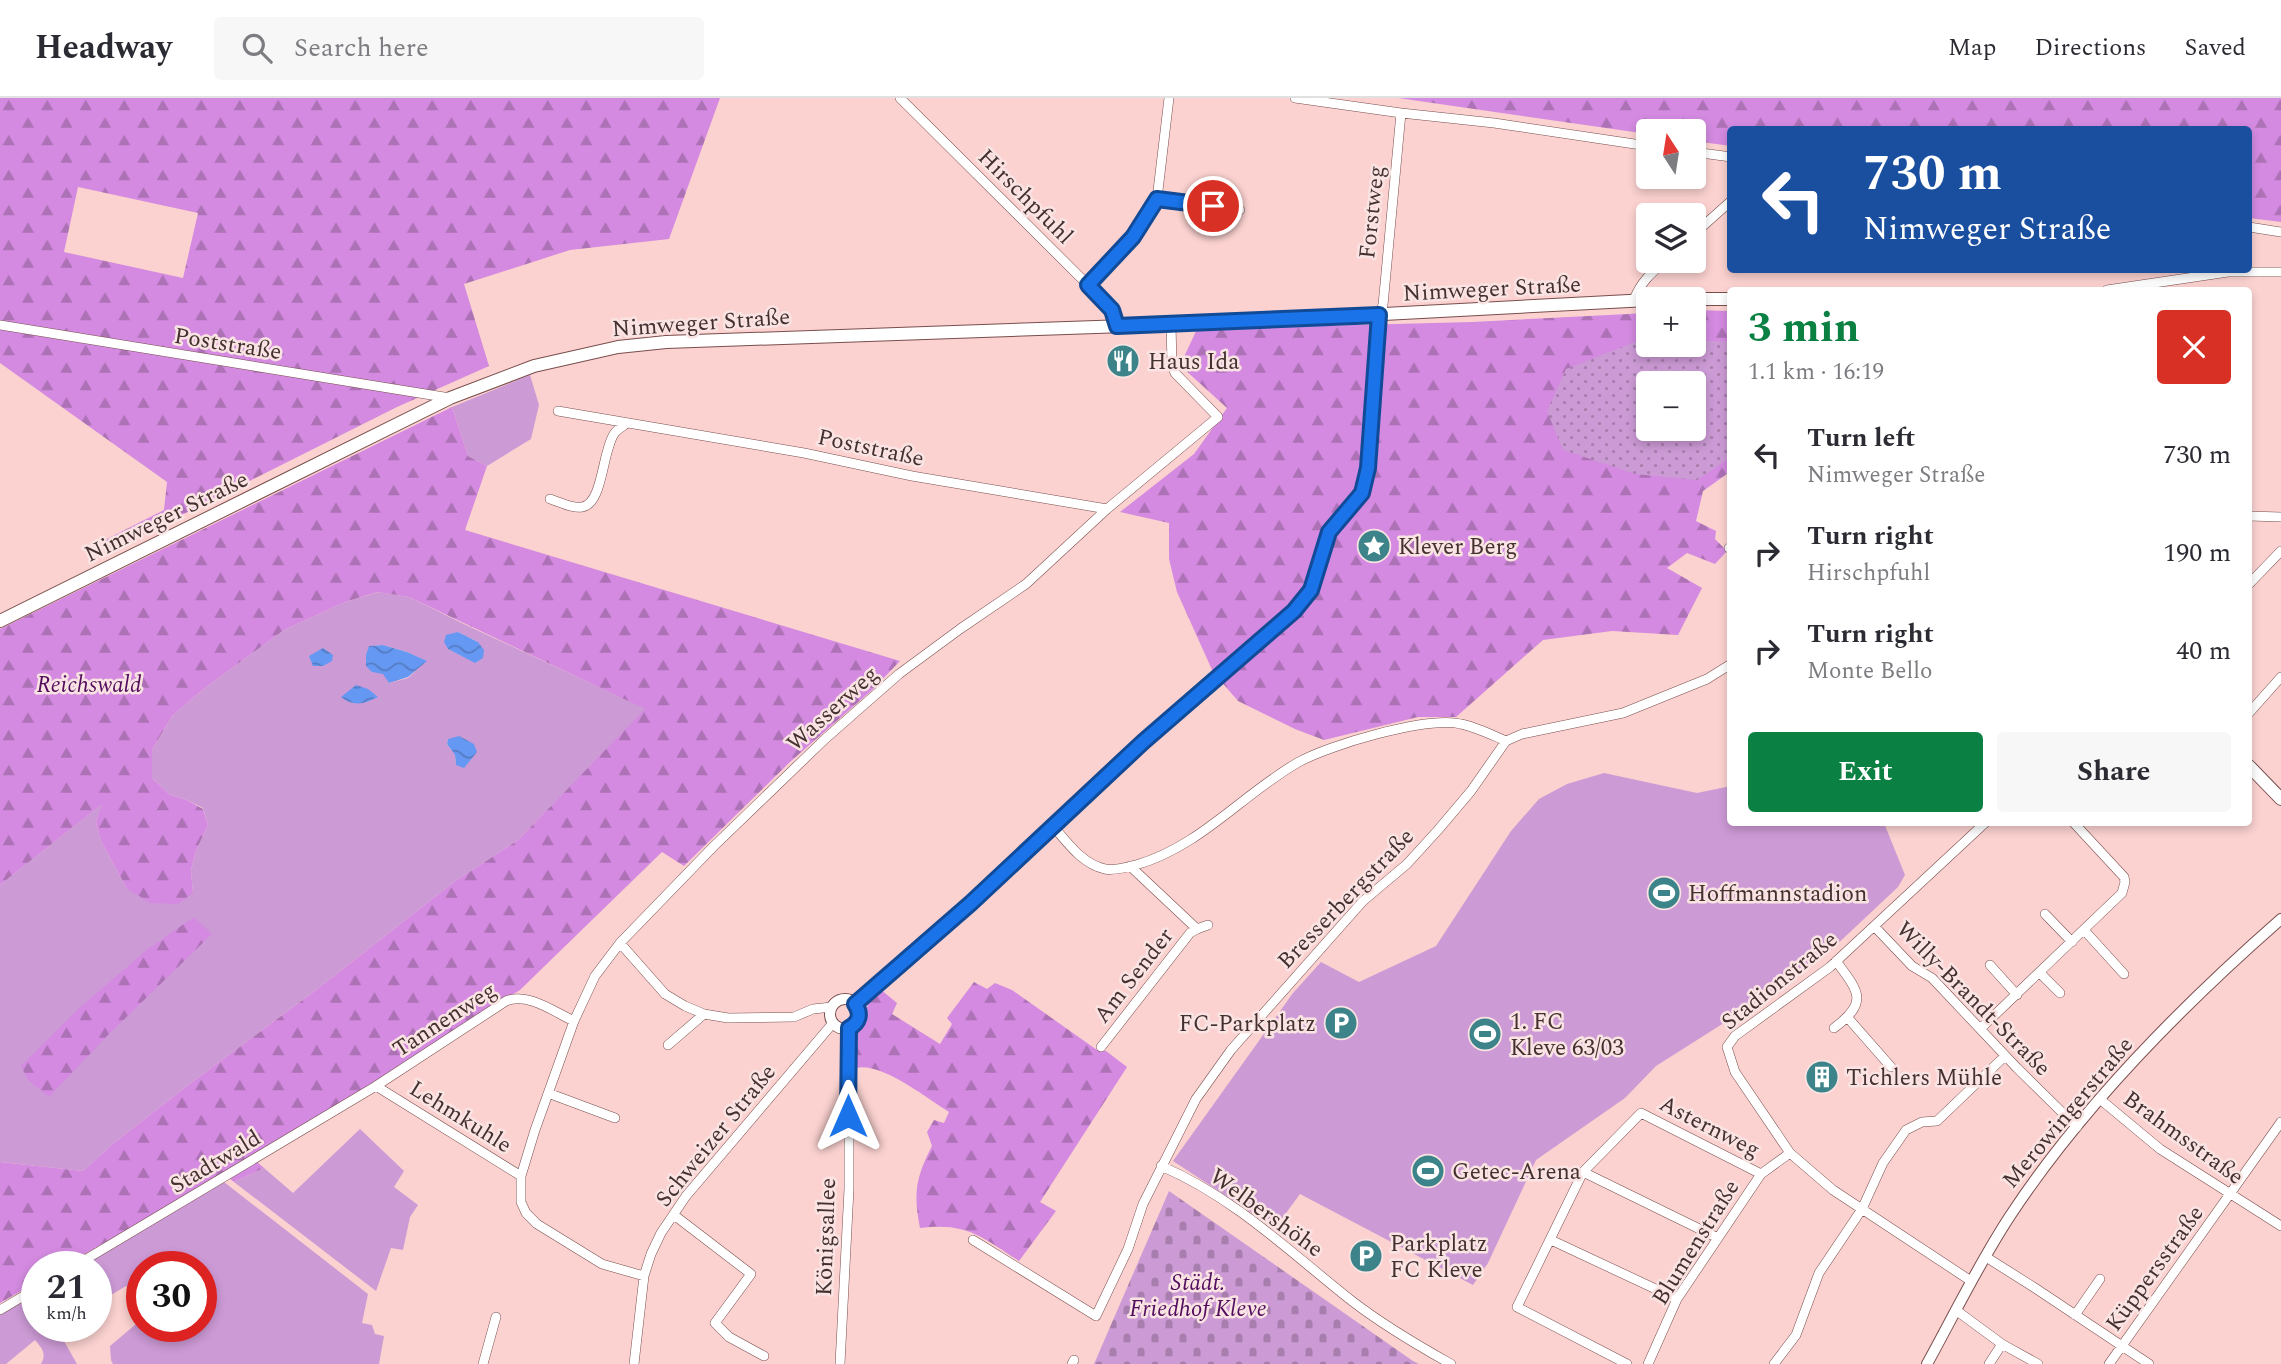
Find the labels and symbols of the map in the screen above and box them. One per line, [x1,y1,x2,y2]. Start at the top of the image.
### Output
north arrow [1636,119,1706,189]
street label: Hirschpfuhl [969,141,1081,253]
street label: Forstweg [1350,164,1395,261]
pin [1183,176,1243,236]
street label: Nimweger Straße [1402,267,1582,312]
street label: Nimweger Straße [611,300,791,347]
street label: Poststraße [172,319,284,370]
restaurant icon: Haus Ida [1104,342,1142,380]
place label: Haus Ida [1148,345,1240,380]
street label: Poststraße [814,420,927,477]
street label: Nimweger Straße [79,463,254,572]
place icon: Klever Berg [1355,527,1393,565]
place label: Klever Berg [1398,530,1517,565]
street label: Wasserweg [779,658,887,760]
park label: Reichswald [36,668,142,703]
street label: Bresserbergstraße [1269,820,1423,978]
sports icon: Hoffmannstadion [1645,874,1683,912]
place label: Hoffmannstadion [1688,877,1867,912]
street label: Willy-Brandt-Straße [1887,913,2059,1085]
street label: Am Sender [1086,921,1183,1031]
street label: Stadionstraße [1714,923,1846,1039]
street label: Tannenweg [386,973,504,1067]
parking icon: FC-Parkplatz [1322,1004,1360,1042]
place label: 1. FC Kleve 63/03 [1510,1005,1624,1066]
place label: FC-Parkplatz [1179,1007,1316,1042]
sports icon: 1. FC Kleve 63/03 [1466,1015,1504,1053]
street label: Merowingerstraße [1994,1029,2142,1197]
street label: Schweizer Straße [647,1057,785,1215]
building icon: Tichlers Mühle [1803,1058,1841,1096]
place label: Tichlers Mühle [1846,1061,2002,1096]
street label: Lehmkuhle [402,1072,519,1163]
position arrow [811,1079,885,1153]
street label: Brahmsstraße [2115,1082,2251,1194]
street label: Asternweg [1653,1087,1766,1168]
street label: Stadtwald [164,1121,268,1203]
sports icon: Getec-Arena [1409,1152,1447,1190]
place label: Getec-Arena [1452,1155,1581,1190]
street label: Welbershöhe [1202,1160,1330,1267]
street label: Blumenstraße [1644,1173,1749,1313]
street label: Königsallee [807,1177,846,1297]
street label: Küppersstraße [2097,1198,2213,1339]
place label: Parkplatz FC Kleve [1390,1227,1488,1288]
parking icon: Parkplatz FC Kleve [1347,1237,1385,1275]
speed limit sign: 30 [126,1251,217,1342]
park label: Städt. Friedhof Kleve [1129,1266,1267,1327]

